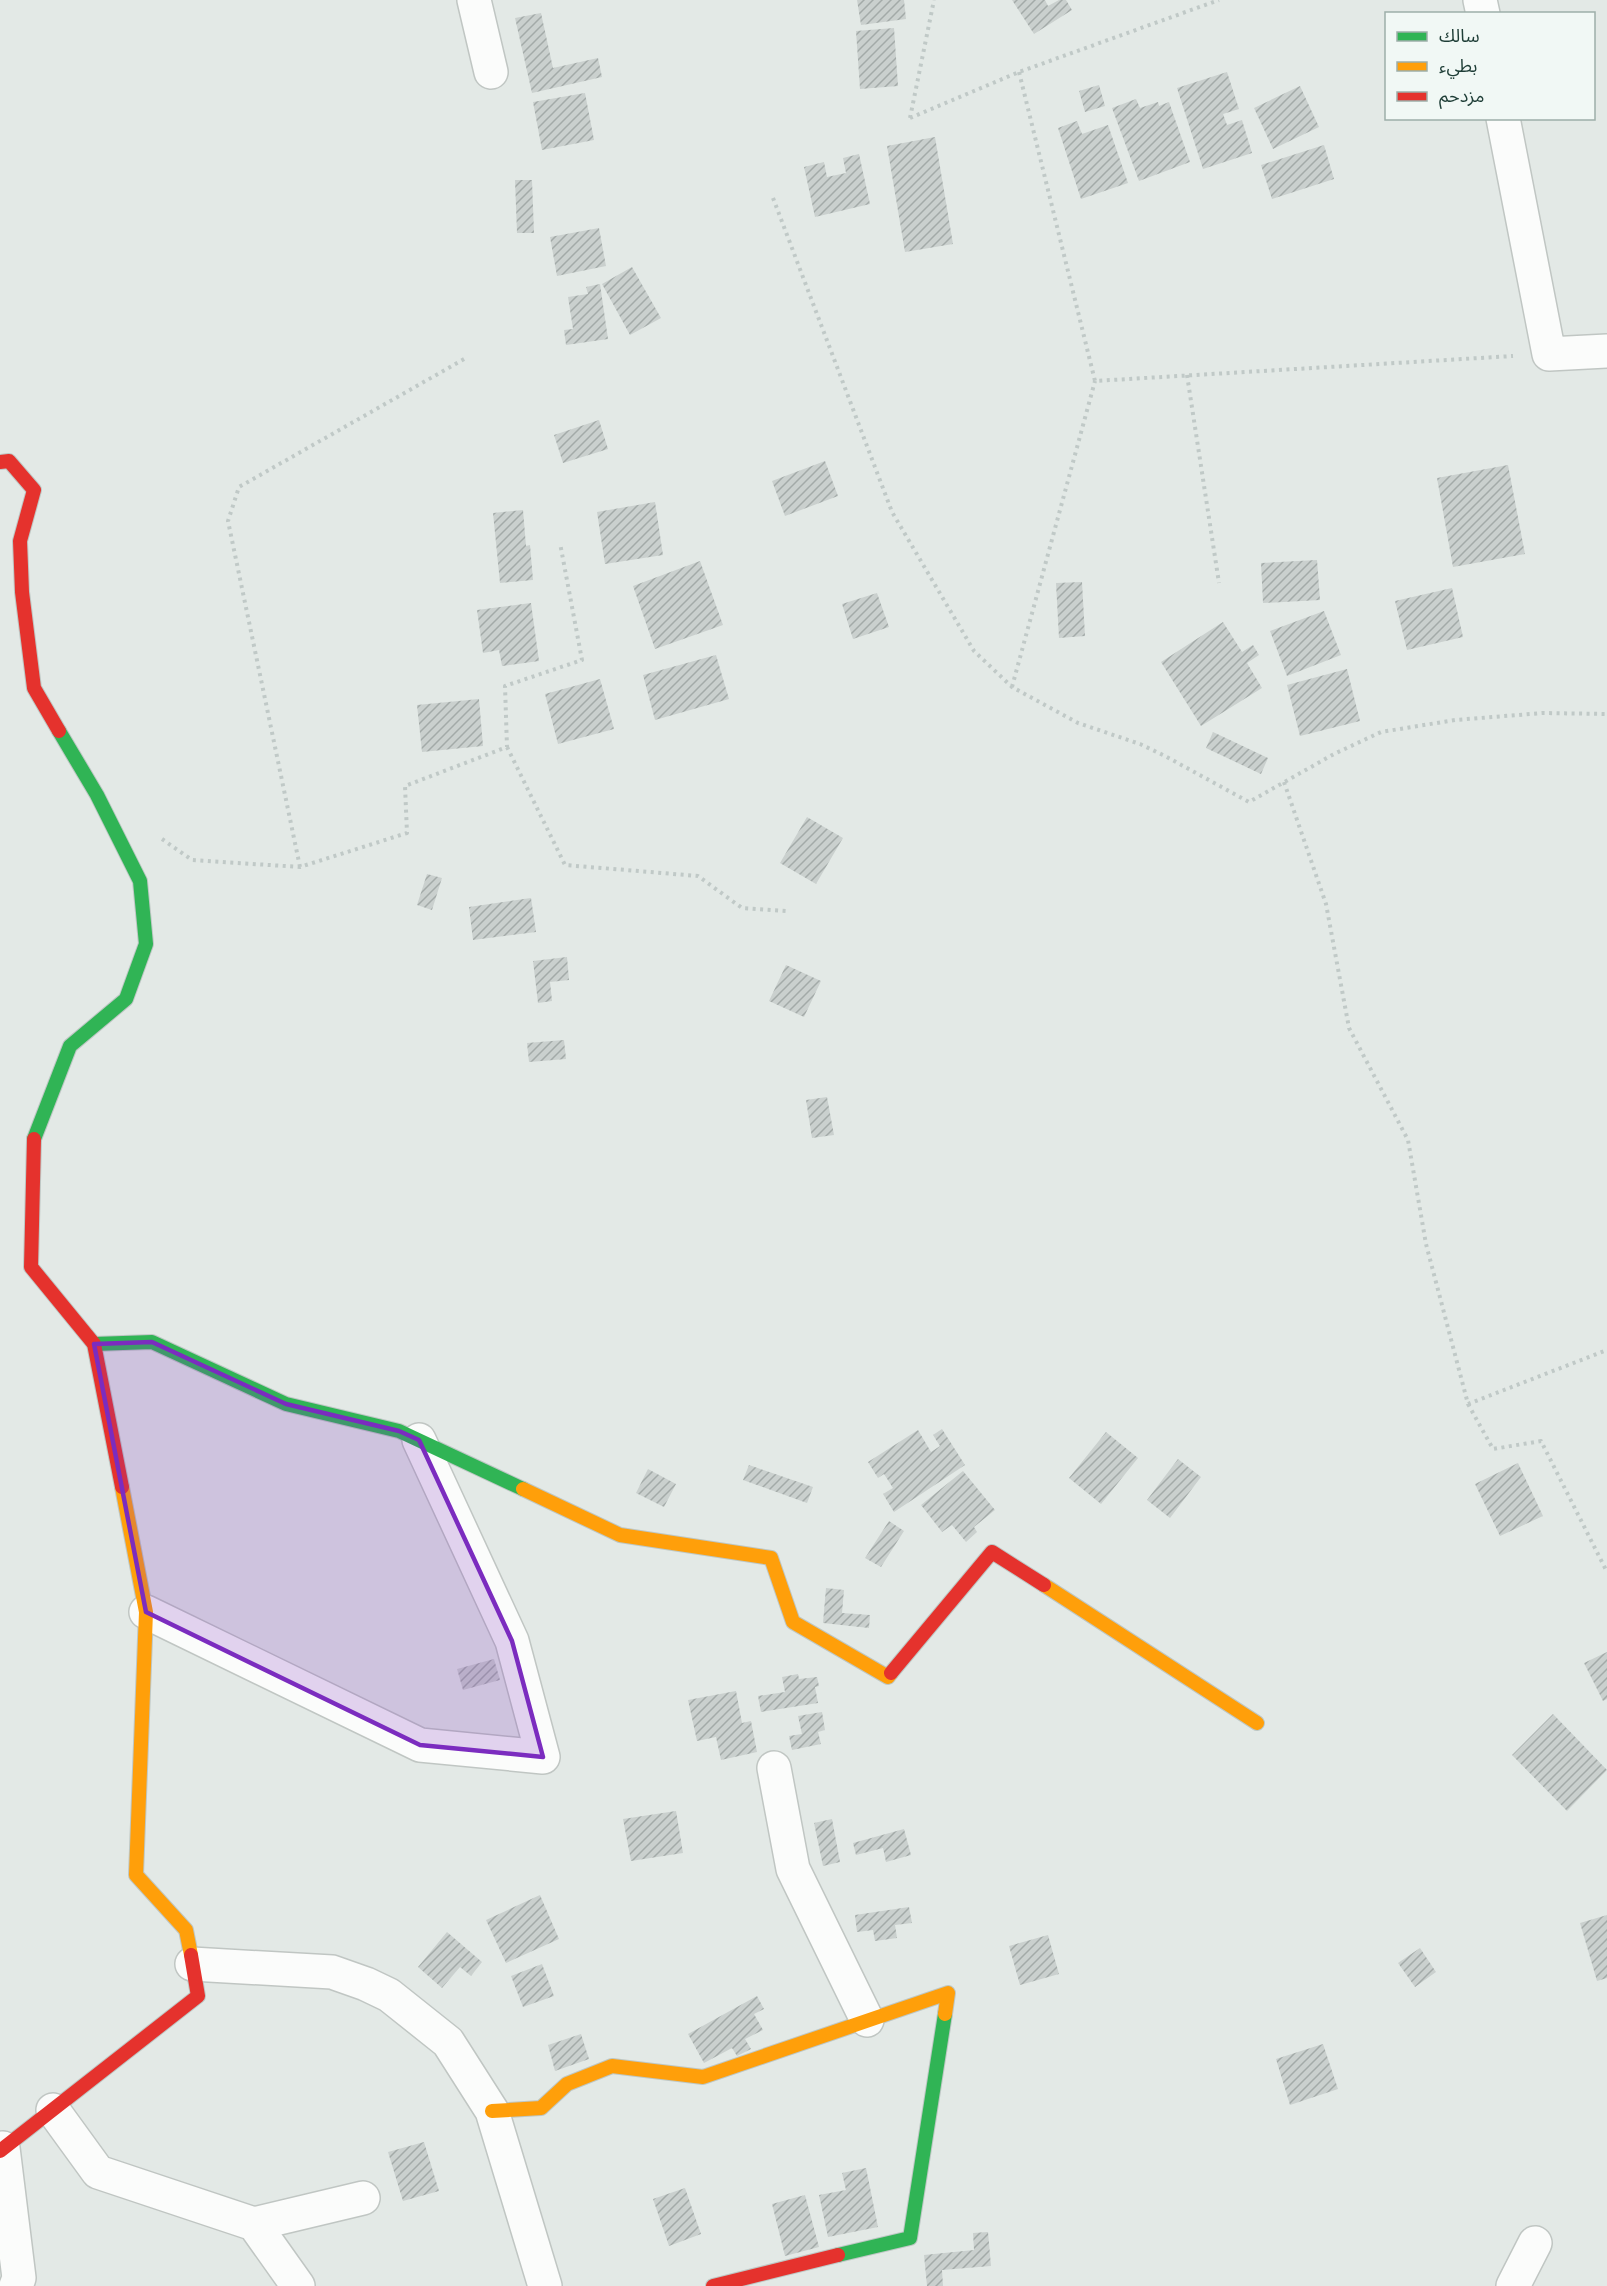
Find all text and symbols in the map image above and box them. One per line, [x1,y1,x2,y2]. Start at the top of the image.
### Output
legend [1385,12,1595,120]
text: سالك [1439,25,1480,45]
text: بطيء [1439,55,1477,79]
text: مزدحم [1439,85,1484,109]

